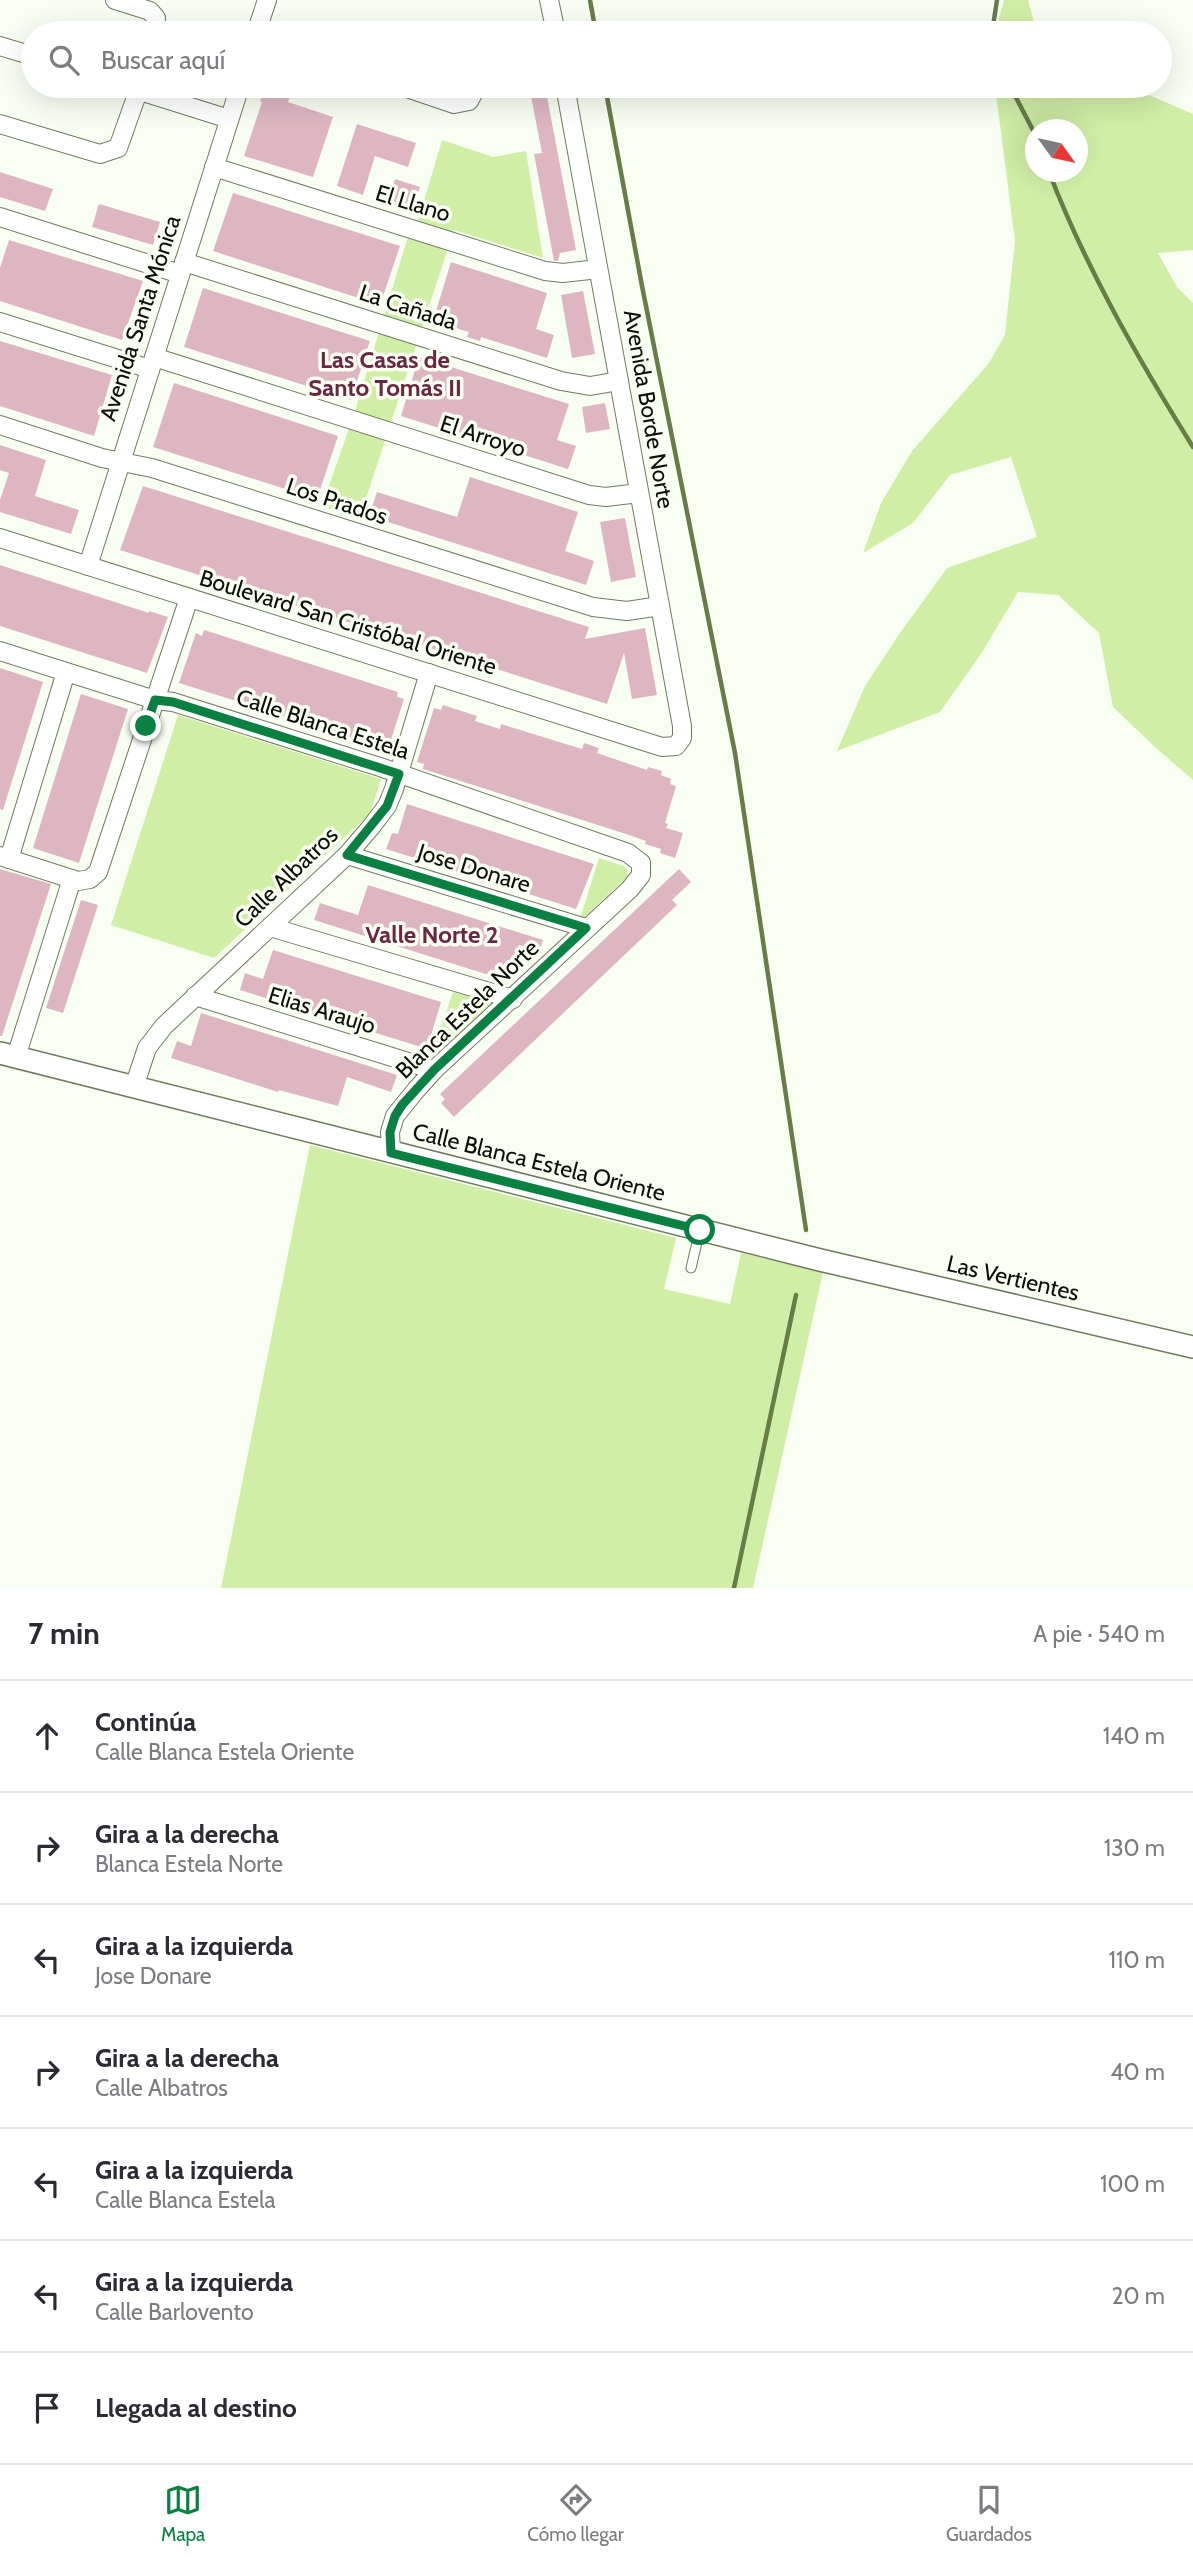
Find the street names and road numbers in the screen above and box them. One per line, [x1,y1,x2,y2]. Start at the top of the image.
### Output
street label: El Llano [372,178,454,228]
street label: Avenida Santa Mónica [94,212,186,424]
street label: La Cañada [356,278,460,336]
street label: Avenida Borde Norte [618,307,680,511]
street label: El Arroyo [437,409,529,463]
street label: Los Prados [283,472,391,530]
street label: Boulevard San Cristóbal Oriente [196,563,500,681]
street label: Calle Blanca Estela [233,683,413,765]
street label: Calle Albatros [229,821,343,933]
street label: Jose Donare [413,837,534,898]
street label: Blanca Estela Norte [390,933,545,1084]
street label: Elias Araujo [265,980,379,1040]
street label: Calle Blanca Estela Oriente [410,1117,668,1207]
street label: Las Vertientes [944,1249,1082,1307]

